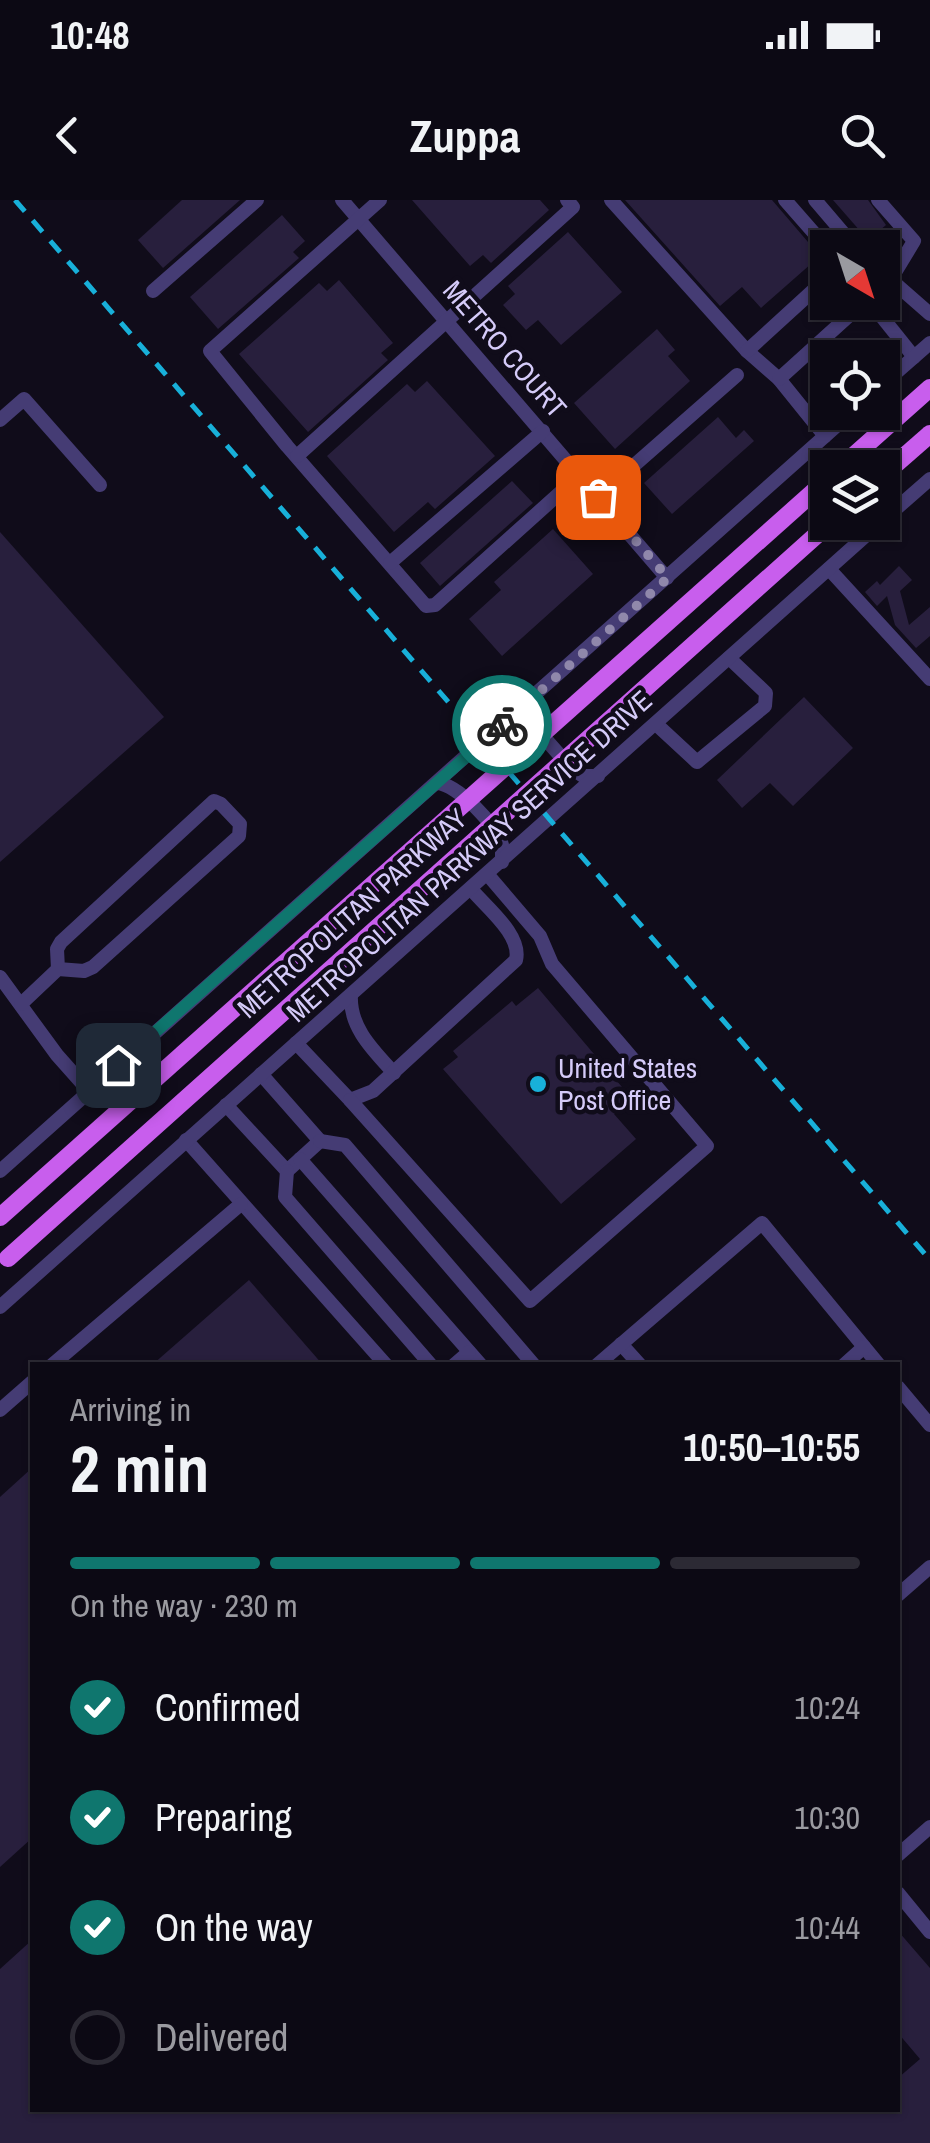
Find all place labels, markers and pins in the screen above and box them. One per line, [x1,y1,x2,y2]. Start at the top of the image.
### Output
pin [556,455,641,540]
pin [76,1023,161,1108]
place label: United States Post Office [558,1049,697,1119]
marker: United States Post Office [527,1073,549,1095]

